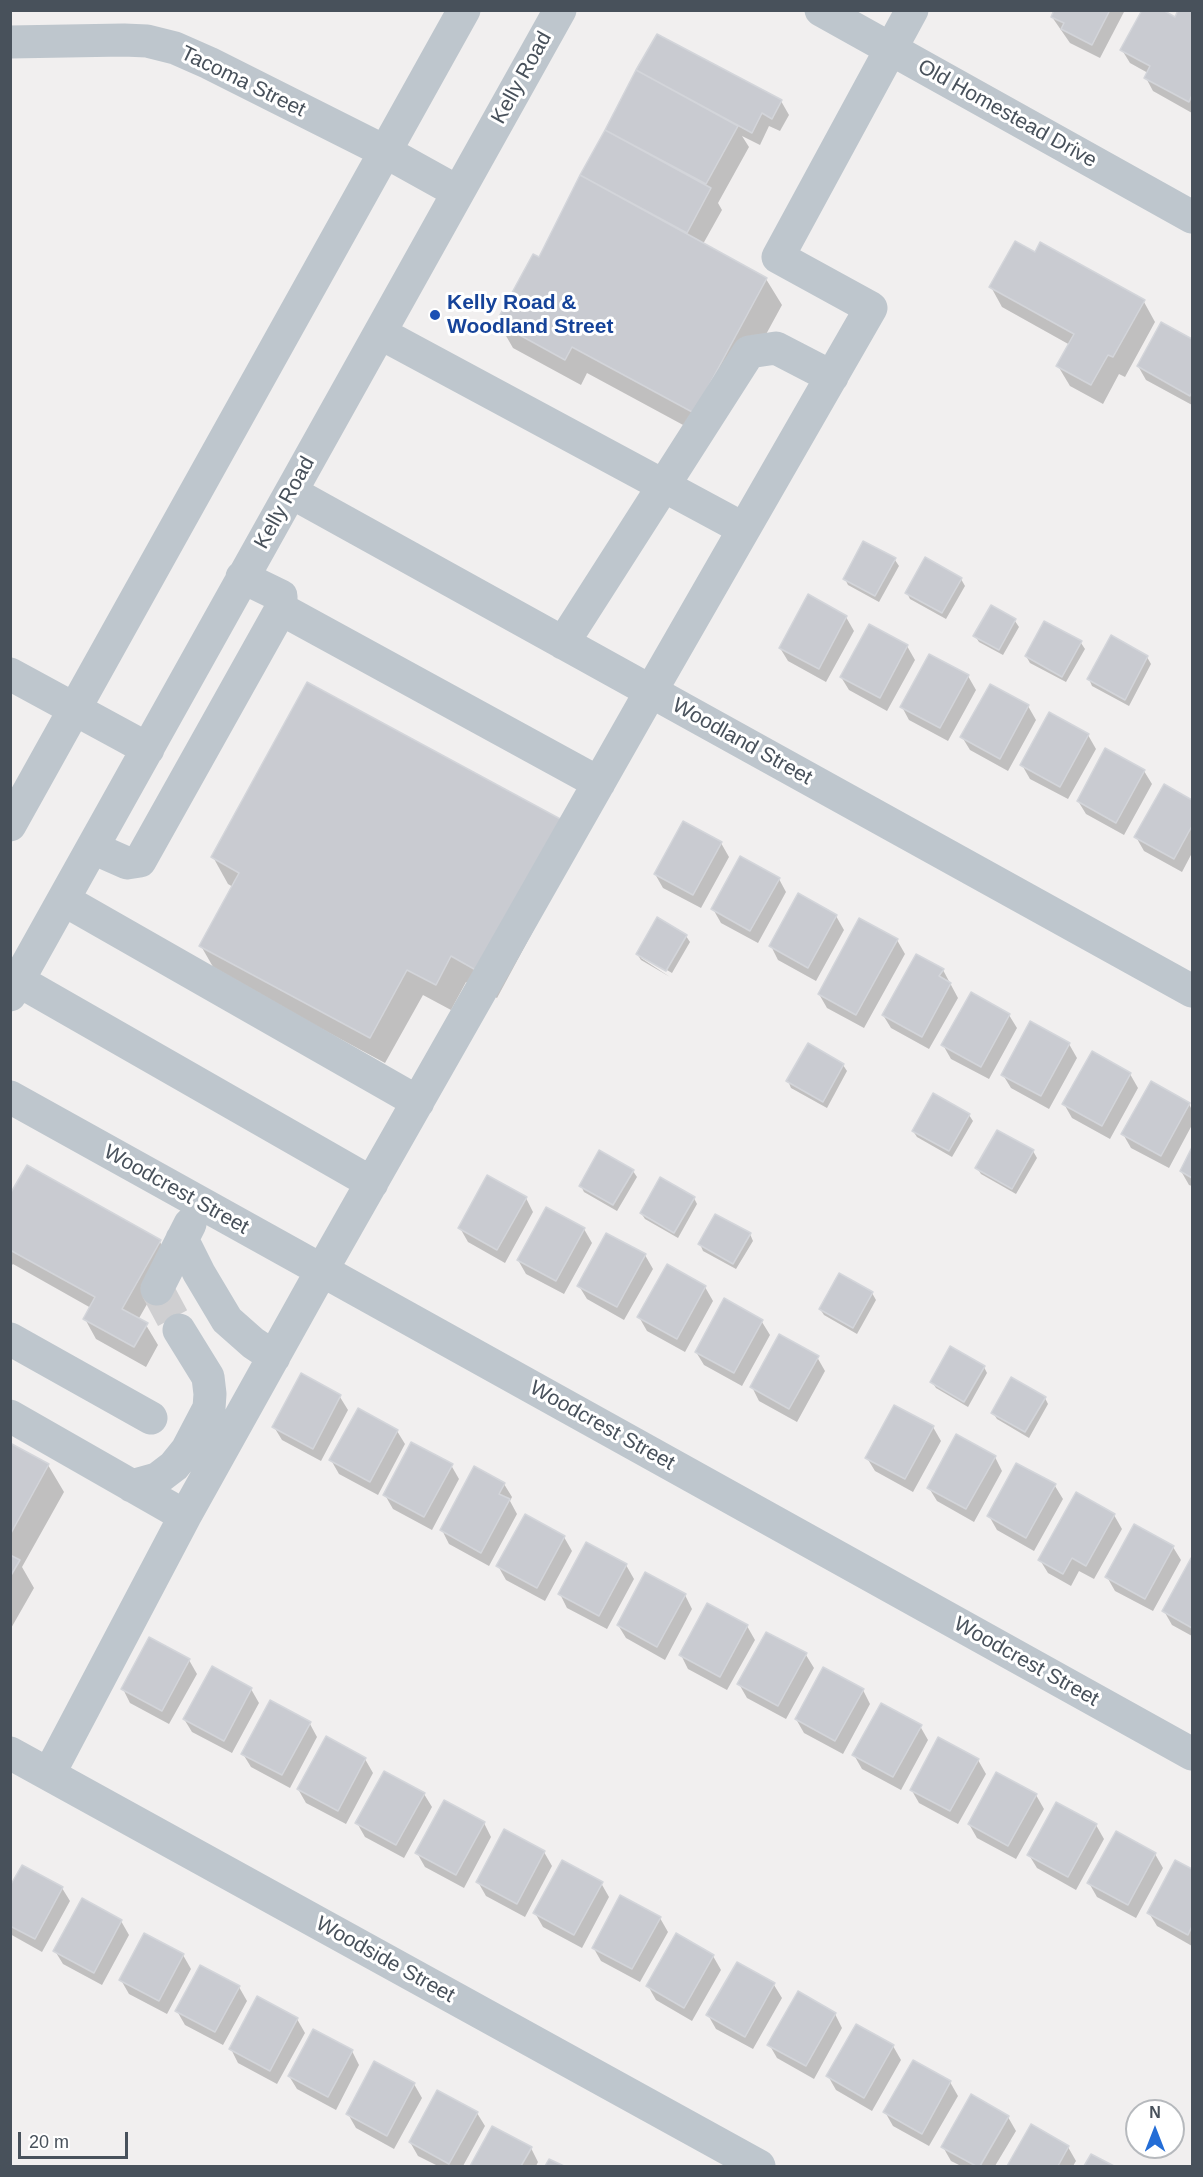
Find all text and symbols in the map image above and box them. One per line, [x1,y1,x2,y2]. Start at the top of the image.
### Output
street label: Kelly Road [486,27,558,129]
street label: Tacoma Street [177,41,309,123]
street label: Old Homestead Drive [913,54,1101,174]
place label: Kelly Road & Woodland Street [447,290,613,340]
marker: Kelly Road & Woodland Street [428,308,442,322]
street label: Kelly Road [249,452,321,554]
street label: Woodland Street [668,693,816,791]
street label: Woodcrest Street [99,1140,253,1240]
street label: Woodcrest Street [525,1376,679,1476]
street label: Woodcrest Street [949,1612,1103,1712]
street label: Woodside Street [311,1911,459,2009]
north arrow [1125,2099,1185,2159]
text: N [1149,2104,1161,2121]
scale bar [21,2120,130,2158]
text: 20 m [29,2132,69,2152]

